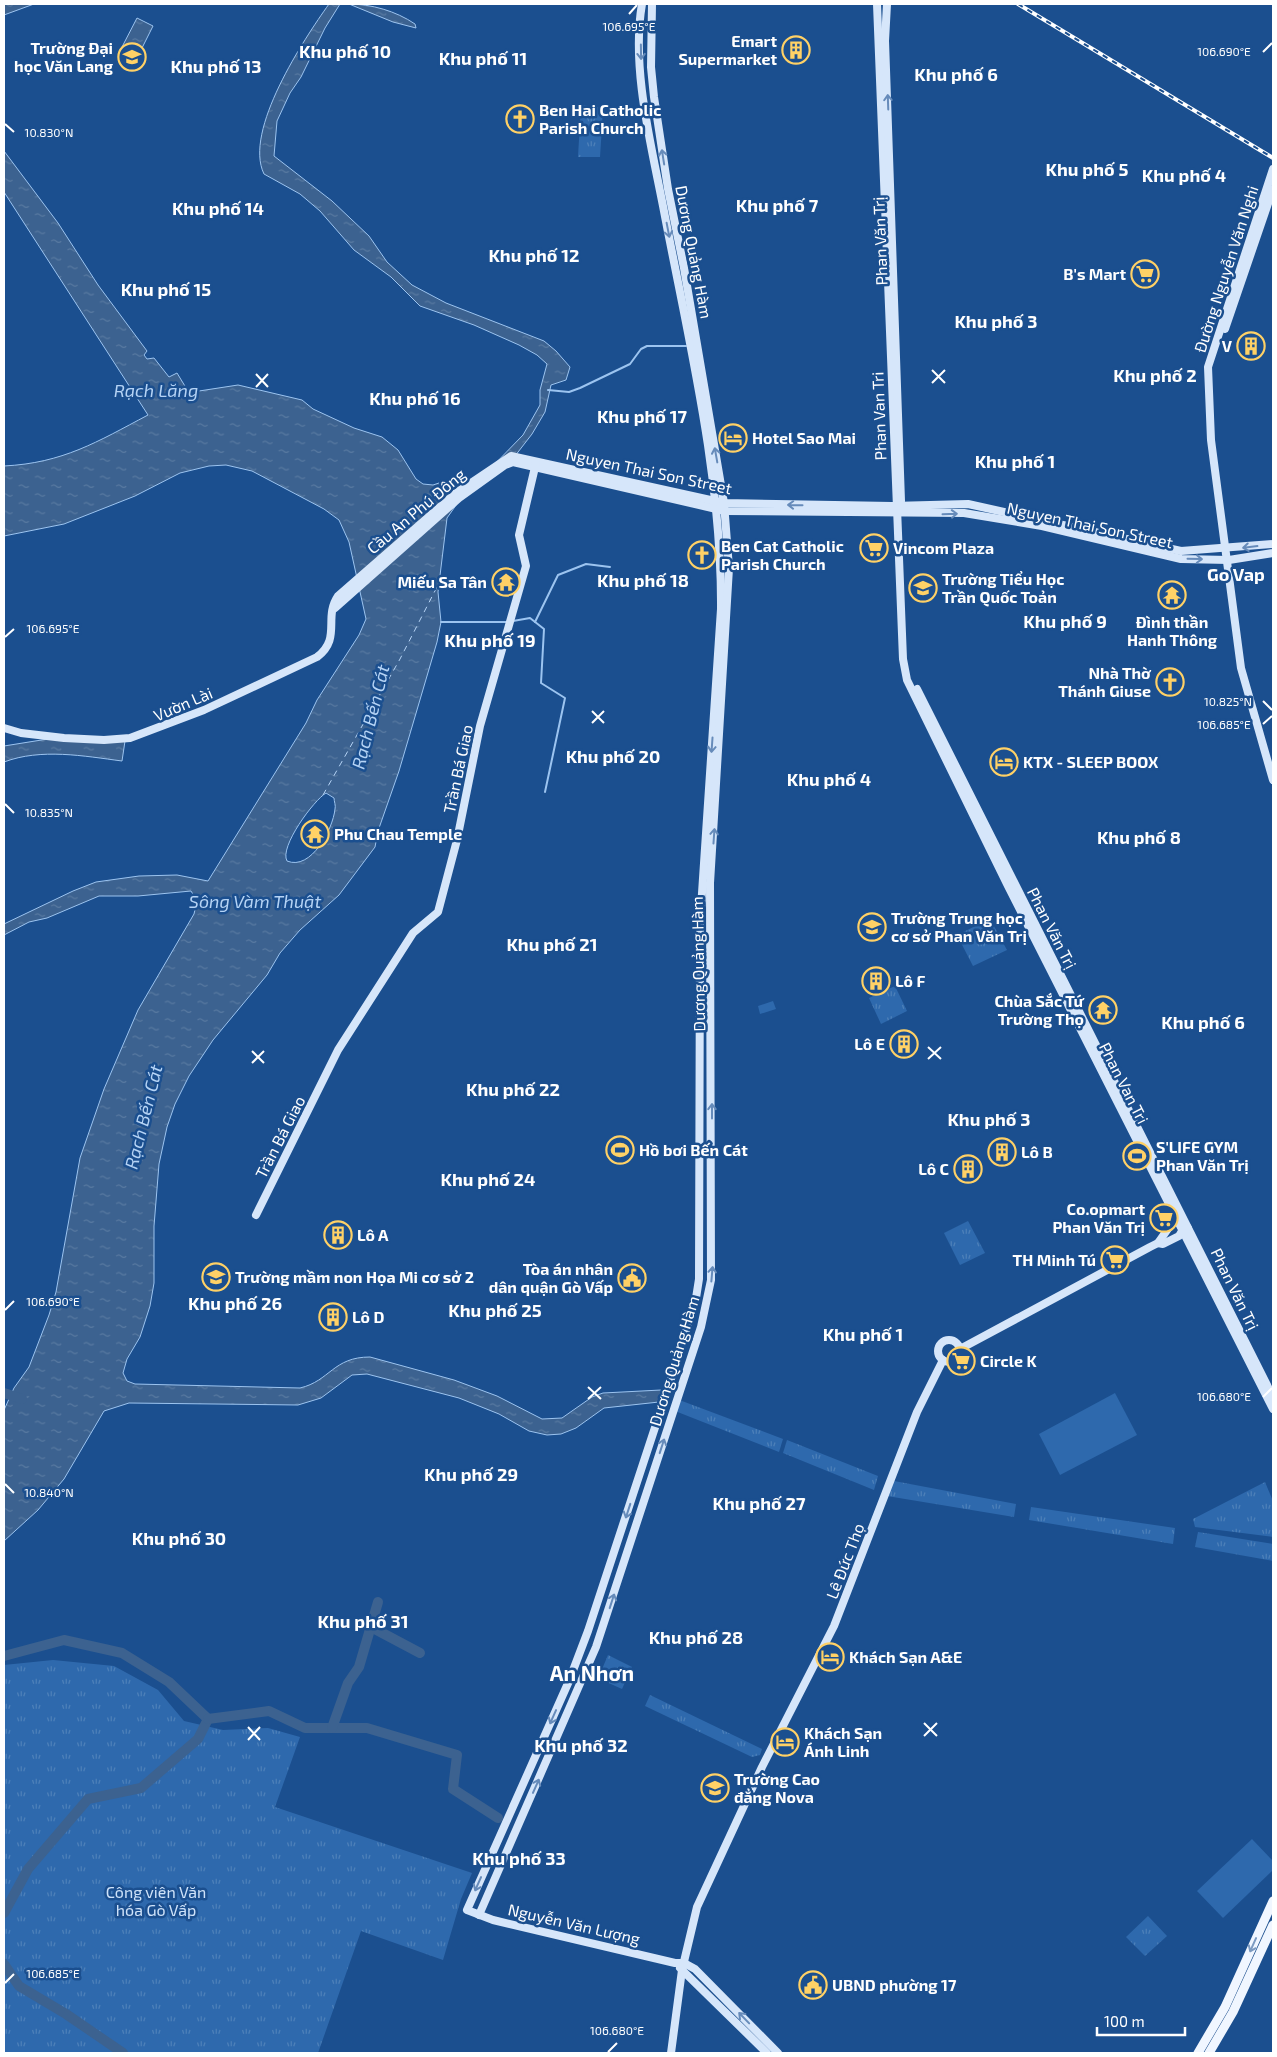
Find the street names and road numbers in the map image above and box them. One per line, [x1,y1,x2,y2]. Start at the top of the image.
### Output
street label: Đường Nguyễn Văn Nghi [1190,183,1262,355]
street label: Dương Quảng Hàm [671,184,717,320]
street label: Phan Văn Trị [868,196,891,286]
street label: Phan Van Tri [867,371,890,461]
street label: Nguyen Thai Son Street [564,444,734,497]
street label: Cầu An Phú Đông [363,464,469,557]
street label: Nguyen Thai Son Street [1005,498,1175,551]
street label: Vườn Lài [151,683,215,724]
street label: Trần Bá Giao [439,723,476,815]
street label: Phan Văn Trị [1024,884,1081,972]
street label: Dương Quảng Hàm [687,896,709,1032]
street label: Phan Van Tri [1096,1039,1153,1127]
street label: Trần Bá Giao [251,1092,308,1181]
street label: Phan Văn Trị [1207,1245,1263,1333]
street label: Dương Quảng Hàm [645,1293,703,1429]
street label: Lê Đức Thọ [821,1520,868,1601]
street label: Nguyễn Văn Lượng [506,1899,642,1948]

